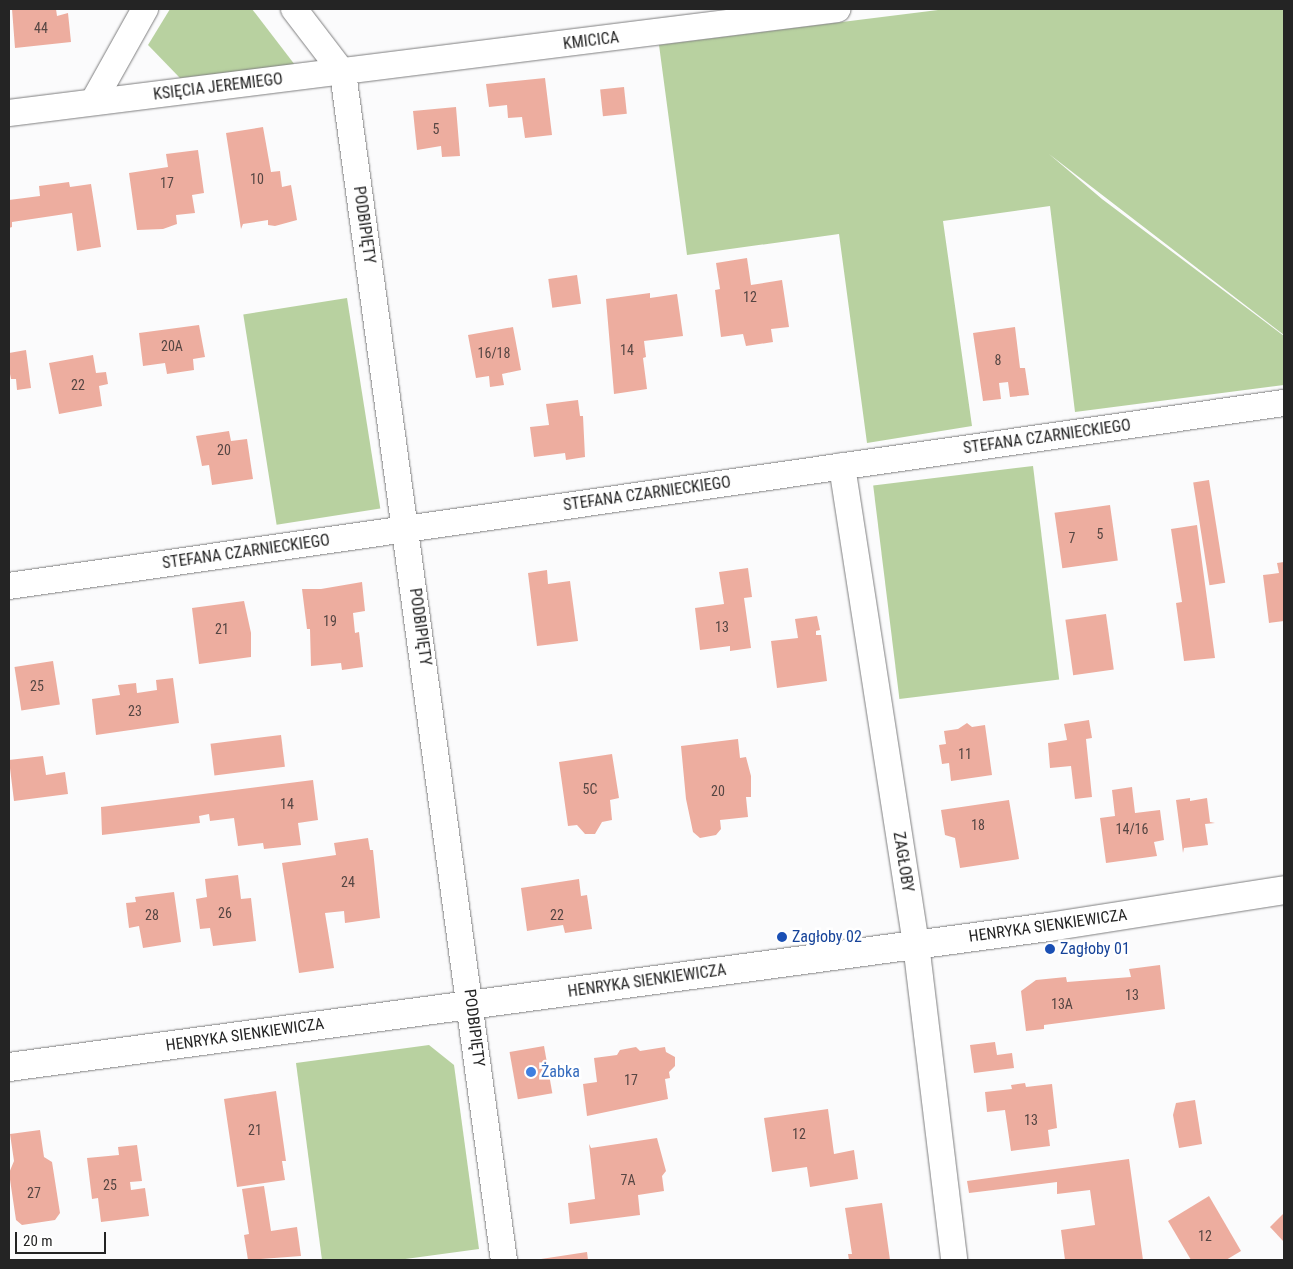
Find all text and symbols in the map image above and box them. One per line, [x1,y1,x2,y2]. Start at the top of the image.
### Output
house number: 44 [34,20,48,36]
street label: KMICICA [562,28,620,54]
street label: KSIĘCIA JEREMIEGO [152,70,284,104]
house number: 5 [433,121,439,137]
house number: 10 [250,171,264,187]
house number: 17 [160,175,174,191]
street label: PODBIPIĘTY [349,185,379,265]
house number: 12 [743,289,757,305]
house number: 20A [161,338,183,354]
house number: 14 [620,342,634,358]
house number: 16/18 [478,345,510,361]
house number: 8 [995,352,1001,368]
house number: 22 [71,377,85,393]
street label: STEFANA CZARNIECKIEGO [962,416,1132,458]
house number: 20 [217,442,231,458]
street label: STEFANA CZARNIECKIEGO [562,473,732,515]
house number: 5 [1097,526,1103,542]
house number: 7 [1069,530,1075,546]
street label: STEFANA CZARNIECKIEGO [161,531,331,573]
street label: PODBIPIĘTY [405,587,435,667]
house number: 19 [323,613,337,629]
house number: 13 [715,619,729,635]
house number: 21 [215,621,229,637]
house number: 25 [30,678,44,694]
house number: 23 [128,703,142,719]
house number: 11 [958,746,972,762]
house number: 5C [583,781,597,797]
house number: 20 [711,783,725,799]
house number: 14 [280,796,294,812]
house number: 18 [971,817,985,833]
house number: 14/16 [1116,821,1148,837]
street label: ZAGŁOBY [889,830,917,894]
house number: 24 [341,874,355,890]
house number: 26 [218,905,232,921]
street label: HENRYKA SIENKIEWICZA [968,905,1128,947]
house number: 28 [145,907,159,923]
house number: 22 [550,907,564,923]
place label: Zagłoby 02 [792,927,862,947]
marker: Zagłoby 02 [776,931,788,943]
place label: Zagłoby 01 [1060,939,1130,959]
marker: Zagłoby 01 [1044,943,1056,955]
street label: HENRYKA SIENKIEWICZA [567,960,727,1002]
house number: 13 [1125,987,1139,1003]
street label: PODBIPIĘTY [460,988,488,1068]
house number: 13A [1051,996,1073,1012]
street label: HENRYKA SIENKIEWICZA [165,1014,325,1056]
place label: Żabka [541,1062,580,1082]
marker: Żabka [525,1066,537,1078]
house number: 17 [624,1072,638,1088]
house number: 13 [1024,1112,1038,1128]
house number: 21 [248,1122,262,1138]
house number: 12 [792,1126,806,1142]
house number: 7A [621,1172,635,1188]
house number: 25 [103,1177,117,1193]
house number: 27 [27,1185,41,1201]
scale bar [18,1222,109,1254]
house number: 12 [1198,1228,1212,1244]
text: 20 m [23,1232,53,1250]

